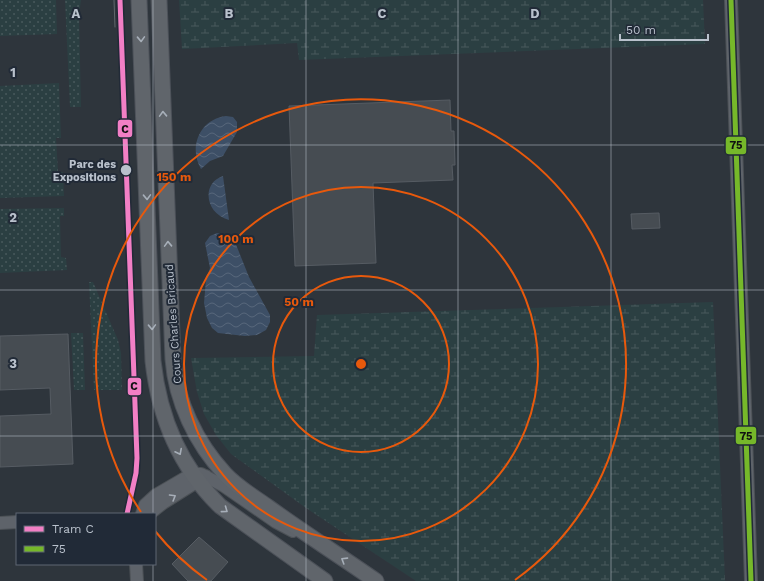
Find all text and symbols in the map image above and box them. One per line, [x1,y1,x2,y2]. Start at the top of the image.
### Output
text: A [72,6,81,21]
text: B [225,6,234,21]
text: C [378,6,387,21]
text: D [530,6,540,21]
scale bar [620,16,708,42]
text: 50 m [626,23,656,37]
one-way arrow [137,36,145,42]
text: 1 [10,65,16,80]
one-way arrow [159,111,167,117]
line badge: C [117,119,133,138]
text: C [121,123,129,136]
line badge: 75 [725,136,747,155]
text: 75 [730,139,742,152]
place label: Parc des Expositions [53,158,116,184]
marker: Parc des Expositions [119,163,133,177]
text: 150 m [157,170,191,184]
one-way arrow [142,194,151,200]
text: 2 [9,210,17,225]
text: 100 m [218,232,254,246]
one-way arrow [164,241,172,247]
street label: Cours Charles Bricaud [163,264,184,384]
text: 50 m [284,295,314,309]
one-way arrow [148,324,156,330]
text: 3 [9,356,17,371]
centre of rings [354,357,368,371]
line badge: C [127,377,142,396]
text: C [130,380,138,393]
line badge: 75 [735,426,757,445]
text: 75 [740,430,752,443]
one-way arrow [175,448,182,456]
one-way arrow [169,495,176,502]
one-way arrow [221,505,228,513]
legend [16,513,156,565]
text: Tram C [52,522,94,536]
text: 75 [52,542,66,556]
one-way arrow [341,557,348,564]

